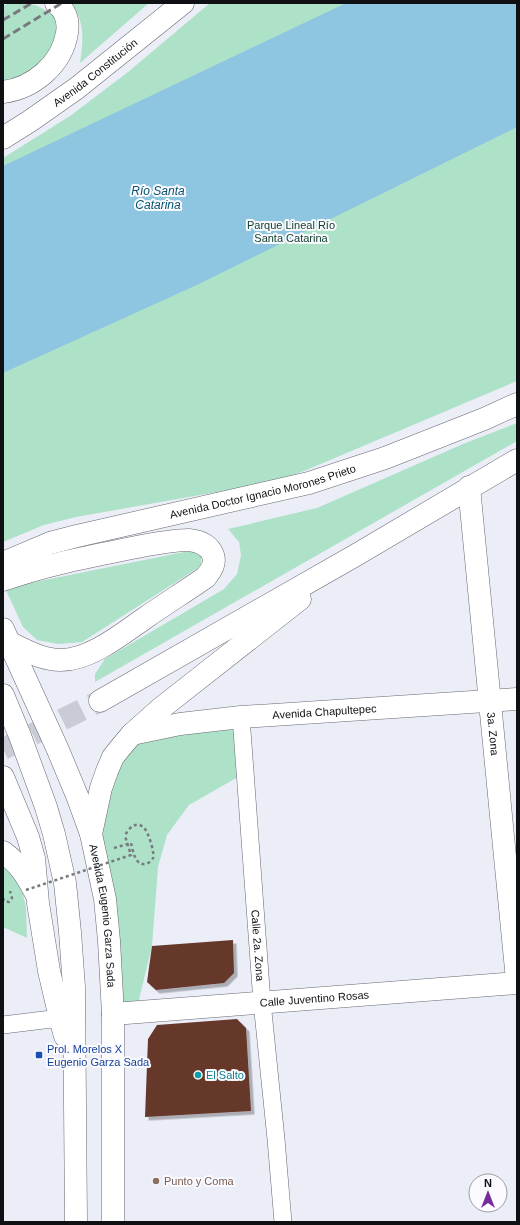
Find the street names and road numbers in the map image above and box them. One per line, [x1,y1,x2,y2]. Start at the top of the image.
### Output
street label: Avenida Constitución [51,36,139,109]
street label: Avenida Doctor Ignacio Morones Prieto [169,462,357,521]
street label: Avenida Chapultepec [272,702,377,721]
street label: 3a. Zona [485,712,501,757]
street label: Avenida Eugenio Garza Sada [87,843,118,989]
street label: Calle 2a. Zona [249,909,267,982]
street label: Calle Juventino Rosas [259,988,370,1009]

